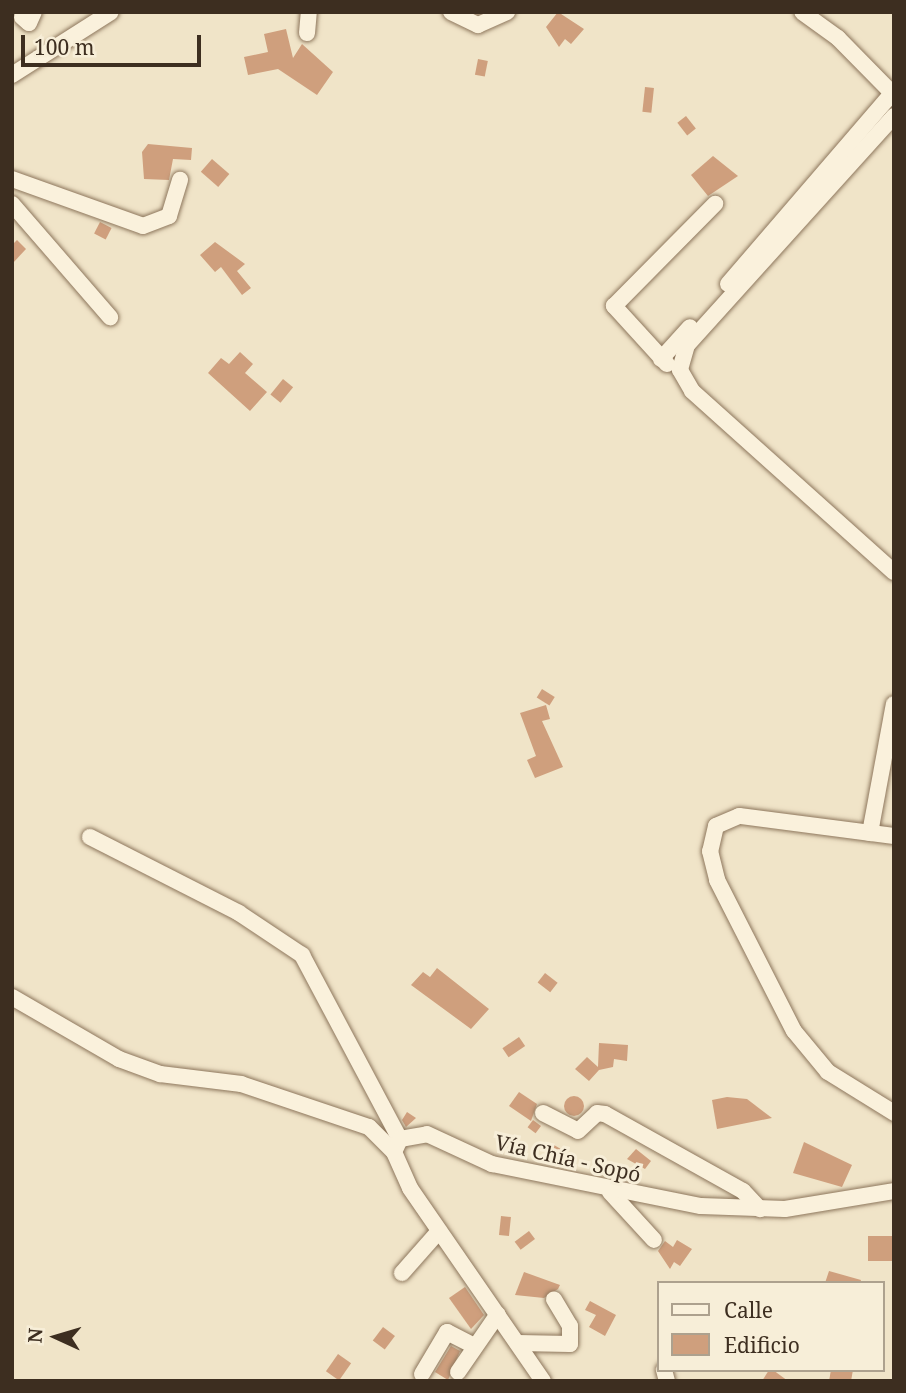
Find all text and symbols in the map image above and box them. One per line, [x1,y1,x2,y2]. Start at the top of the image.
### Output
scale bar [24,21,205,65]
text: 100 m [34,33,95,61]
street label: Vía Chía - Sopó [493,1129,643,1187]
legend [657,1281,885,1372]
text: Calle [724,1296,773,1324]
north arrow [21,1302,91,1372]
text: N [22,1327,49,1344]
text: Edificio [724,1331,800,1359]

